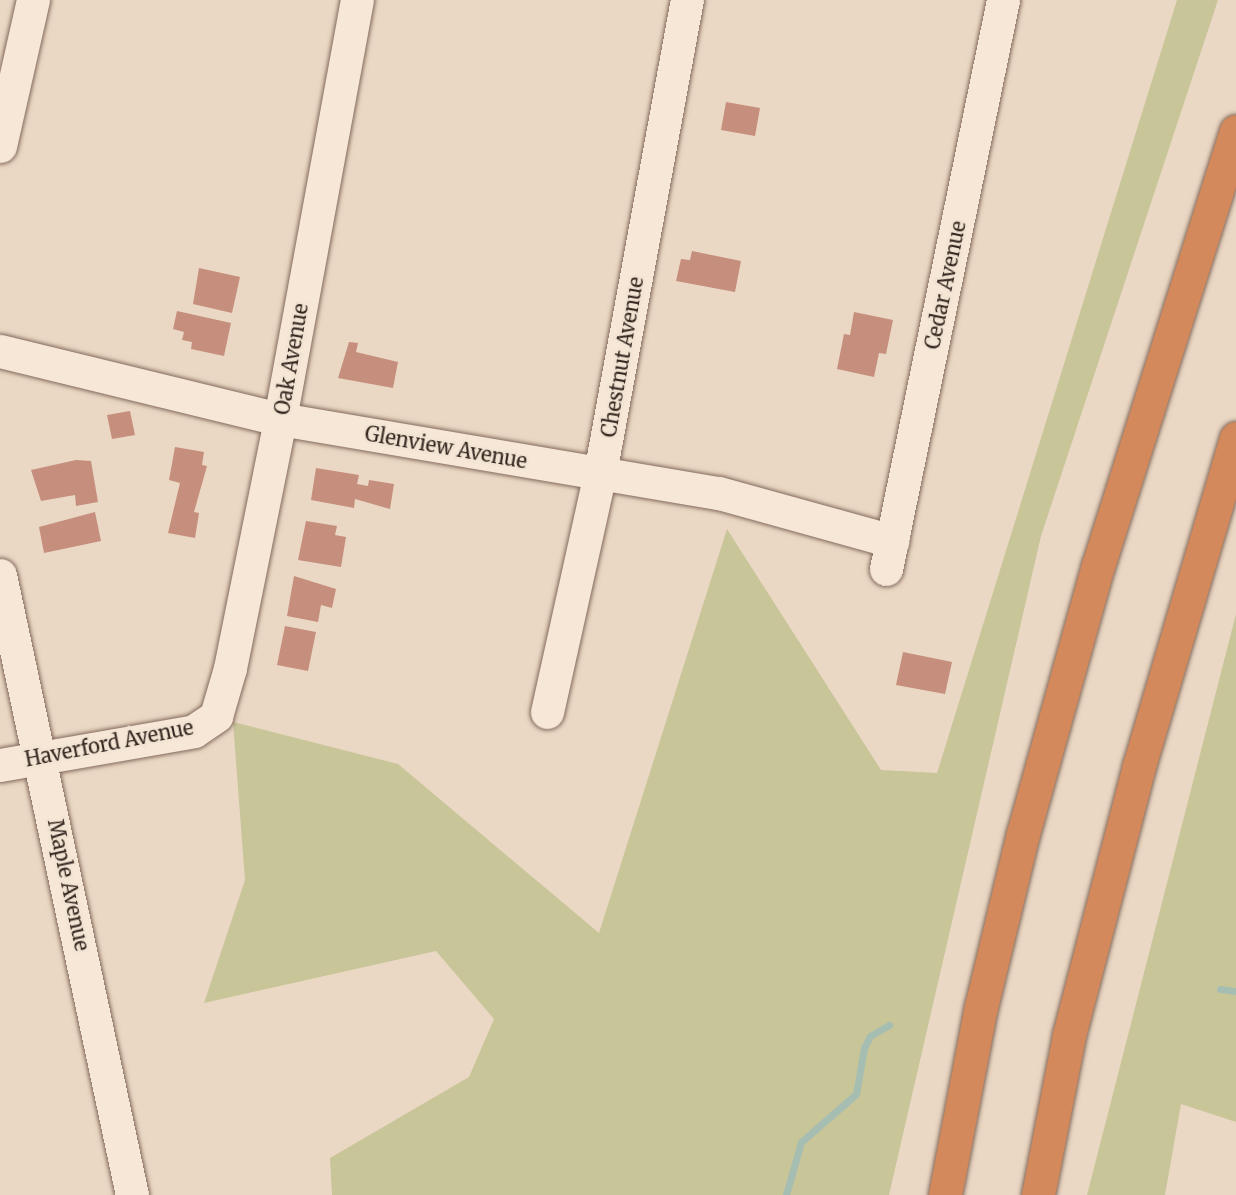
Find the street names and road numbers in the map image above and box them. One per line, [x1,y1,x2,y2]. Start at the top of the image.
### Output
street label: Cedar Avenue [920,219,970,351]
street label: Chestnut Avenue [596,275,648,439]
street label: Oak Avenue [269,301,313,417]
street label: Glenview Avenue [363,421,529,473]
street label: Haverford Avenue [23,715,195,771]
street label: Maple Avenue [43,817,95,953]

